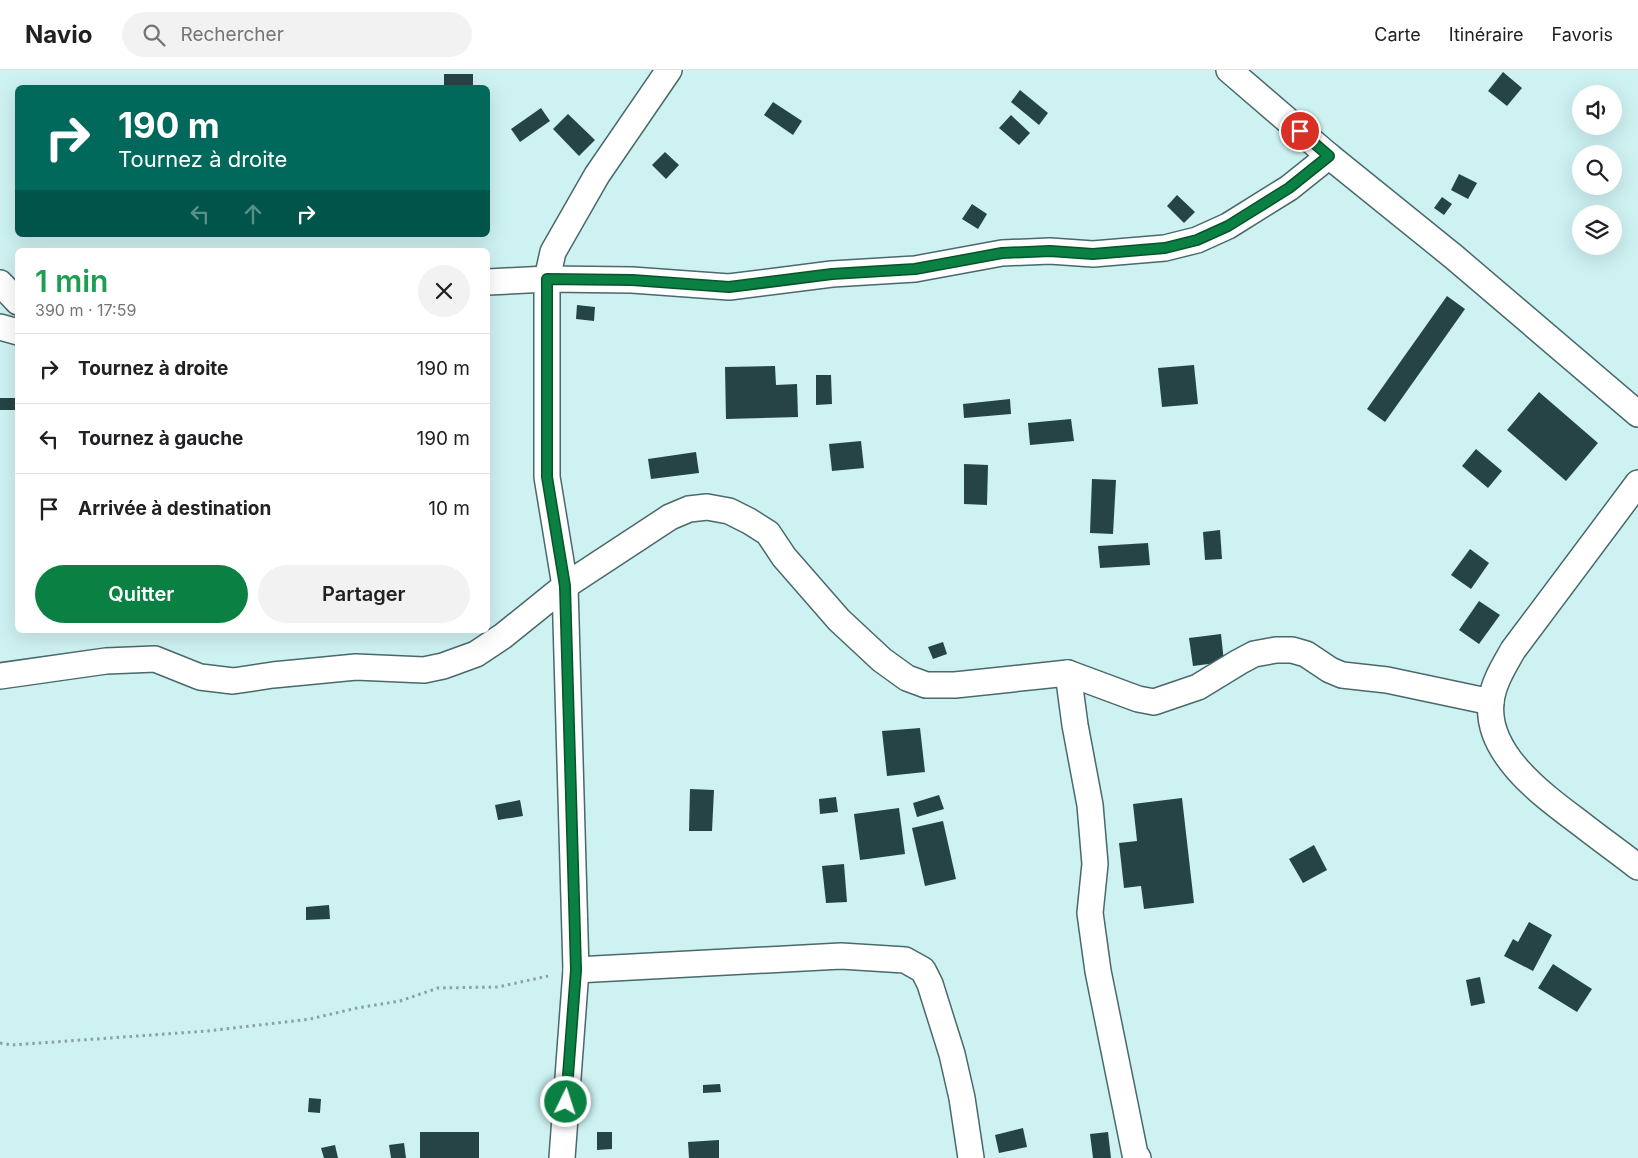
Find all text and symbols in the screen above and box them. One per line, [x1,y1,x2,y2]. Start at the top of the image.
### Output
search box [122,12,472,57]
text: Navio [25,20,92,49]
icon: search [140,21,168,49]
text: Rechercher [180,23,284,46]
text: Carte [1374,24,1421,45]
text: Itinéraire [1449,24,1523,45]
text: Favoris [1551,24,1613,45]
map controls [1572,85,1622,255]
button: sound [1572,85,1622,135]
text: 190 m [118,104,220,146]
icon: right [35,105,100,170]
pin [1279,110,1321,152]
icon: arrive [1286,117,1314,145]
button: search [1572,145,1622,195]
text: Tournez à droite [118,146,287,172]
icon: left [186,200,214,228]
icon: ahead [239,200,267,228]
icon: right [292,200,320,228]
button: layers [1572,205,1622,255]
text: 1 min [35,263,108,299]
button: close [418,265,470,317]
text: 390 m · 17:59 [35,300,136,320]
icon: right [35,355,63,383]
text: Tournez à droite [78,357,228,380]
text: 190 m [417,357,470,380]
icon: left [35,425,63,453]
text: Tournez à gauche [78,427,243,450]
text: 190 m [417,427,470,450]
icon: arrive [35,495,63,523]
text: Arrivée à destination [78,497,271,520]
text: 10 m [428,497,470,520]
button: Quitter [35,565,248,623]
button: Partager [258,565,470,623]
position arrow [539,1075,591,1127]

